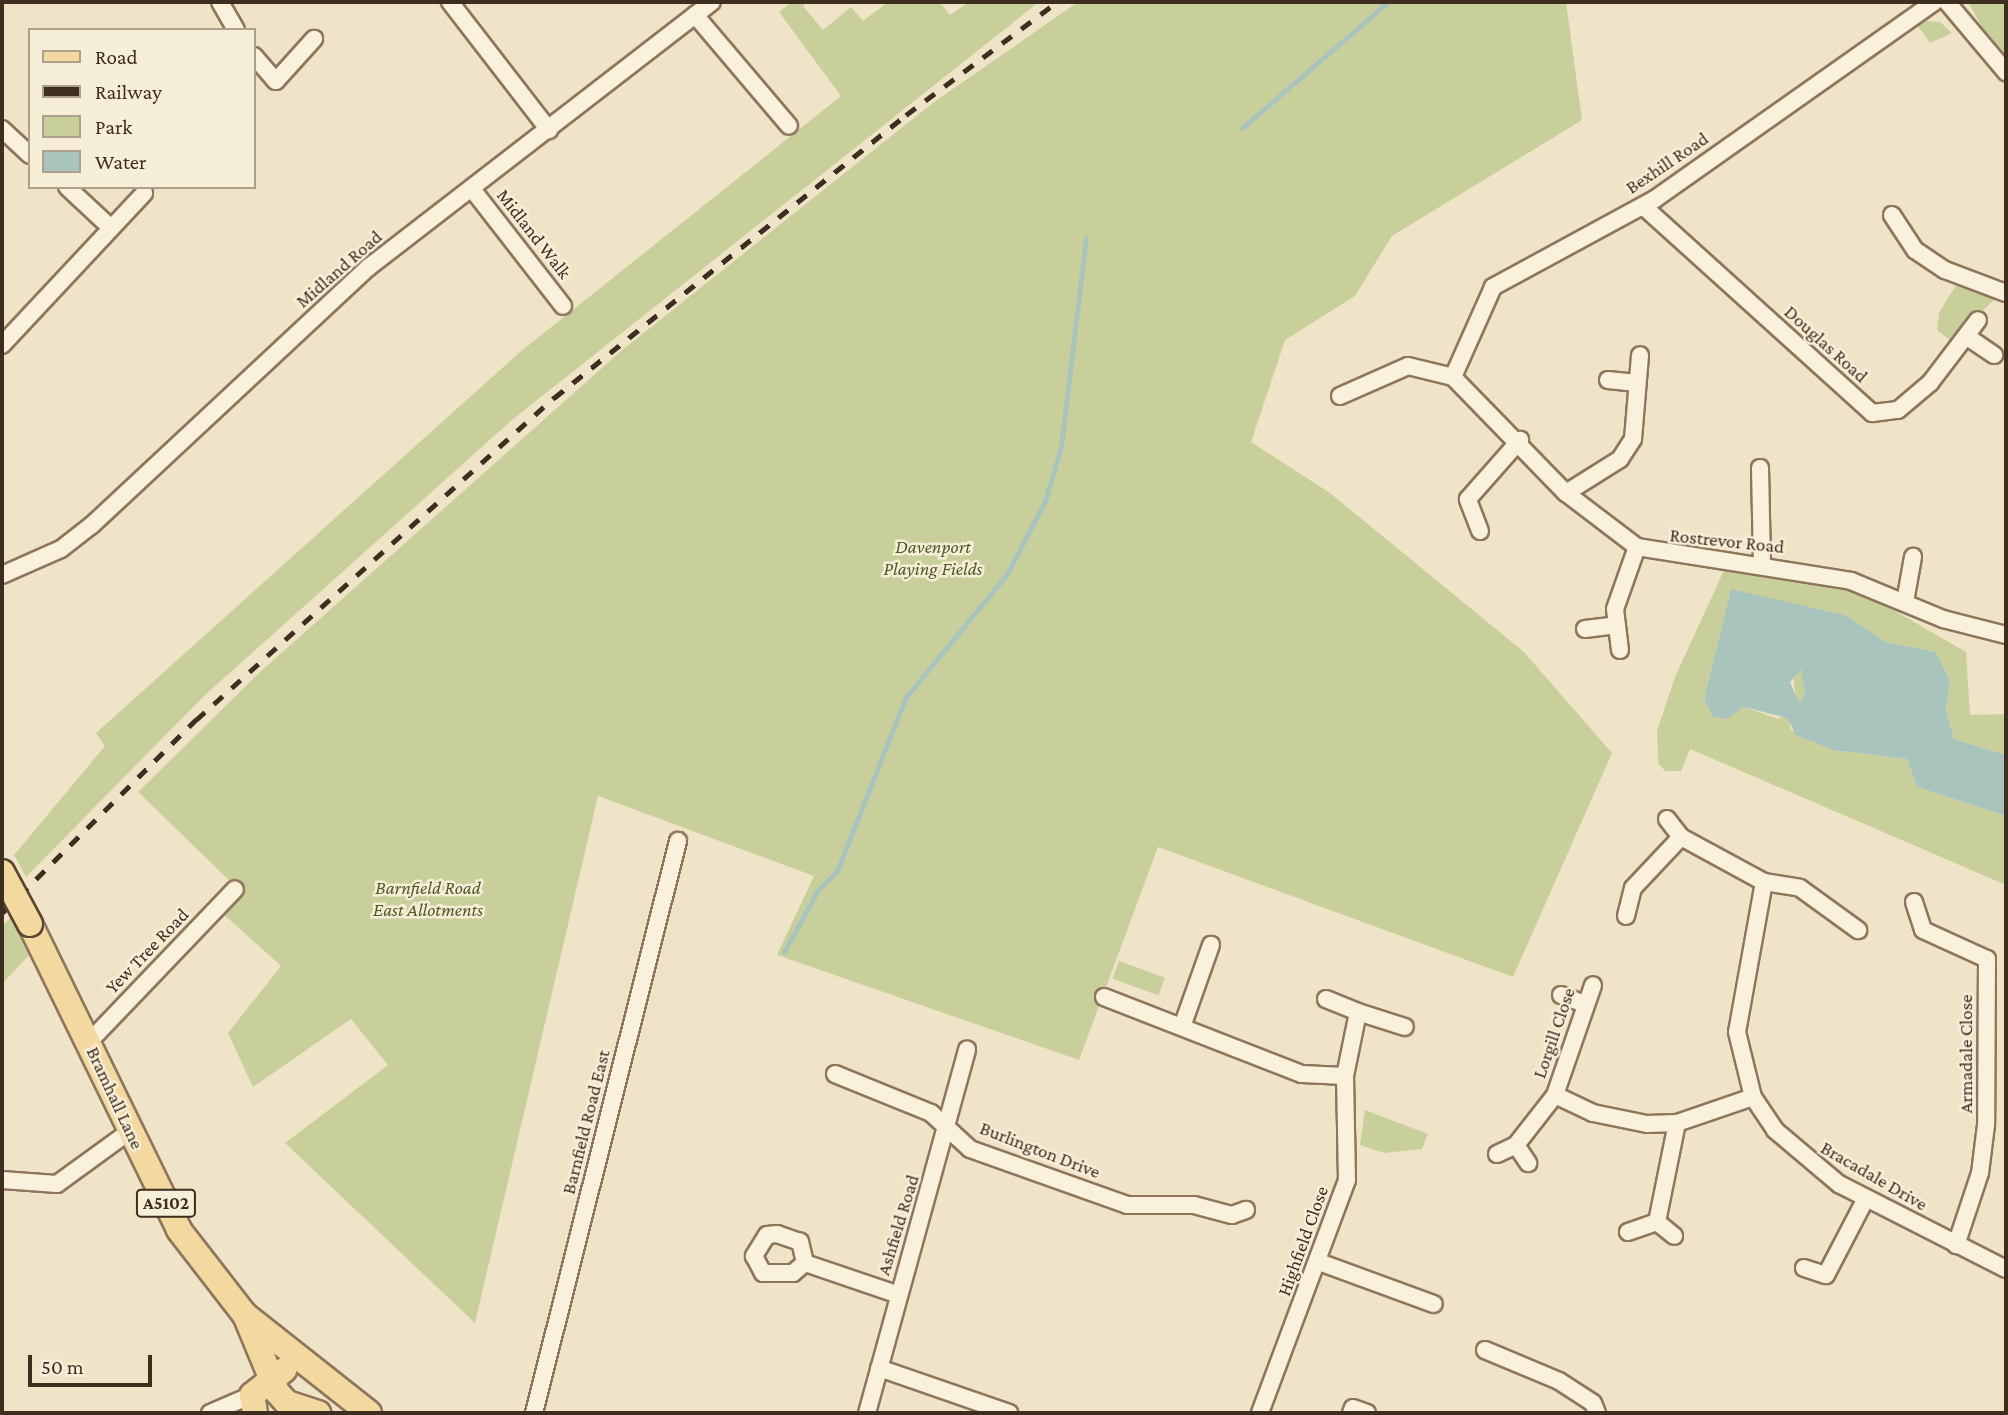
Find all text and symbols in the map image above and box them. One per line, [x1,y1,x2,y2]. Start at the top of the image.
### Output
legend [28,28,256,189]
text: Road [95,45,138,69]
text: Railway [95,80,162,104]
text: Park [95,115,132,139]
street label: Bexhill Road [1621,127,1713,199]
text: Water [95,150,147,174]
street label: Midland Walk [492,185,576,283]
street label: Midland Road [291,225,387,313]
street label: Douglas Road [1779,301,1873,387]
street label: Rostrevor Road [1669,524,1785,558]
park label: Davenport Playing Fields [884,536,982,580]
park label: Barnfield Road East Allotments [373,877,483,921]
street label: Yew Tree Road [101,903,193,999]
street label: Lorgill Close [1528,985,1580,1081]
street label: Armadale Close [1955,995,1977,1113]
street label: Bramhall Lane [81,1043,149,1153]
street label: Barnfield Road East [557,1047,615,1197]
street label: Burlington Drive [977,1117,1103,1183]
street label: Bracadale Drive [1817,1136,1931,1216]
street label: Ashfield Road [872,1172,924,1278]
street label: Highfield Close [1273,1183,1333,1299]
road number: A5102 [134,1188,198,1218]
scale bar [32,1342,156,1386]
text: 50 m [41,1355,84,1379]

